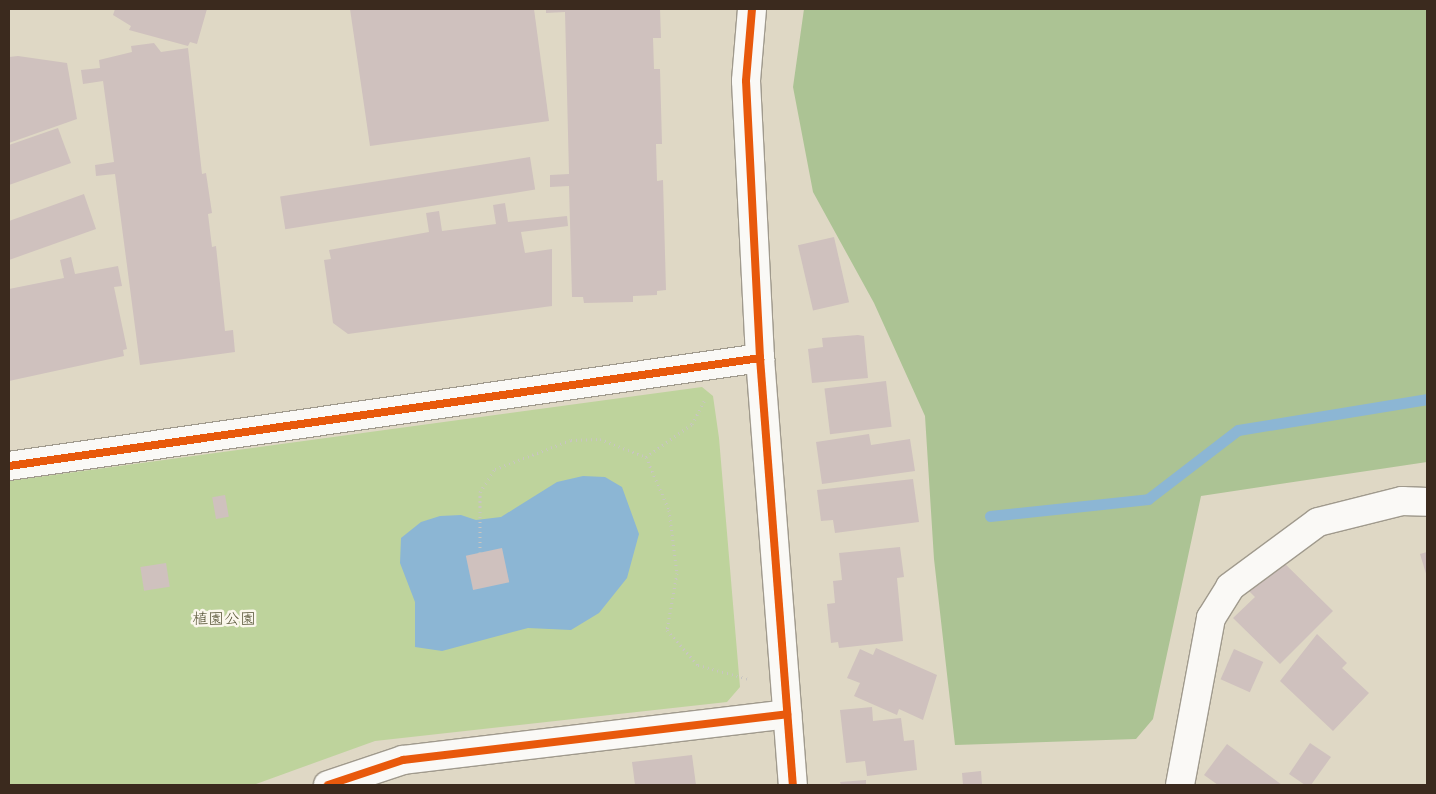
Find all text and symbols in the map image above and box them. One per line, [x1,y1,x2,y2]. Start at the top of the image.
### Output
park label: 植園公園 [192,609,256,629]

